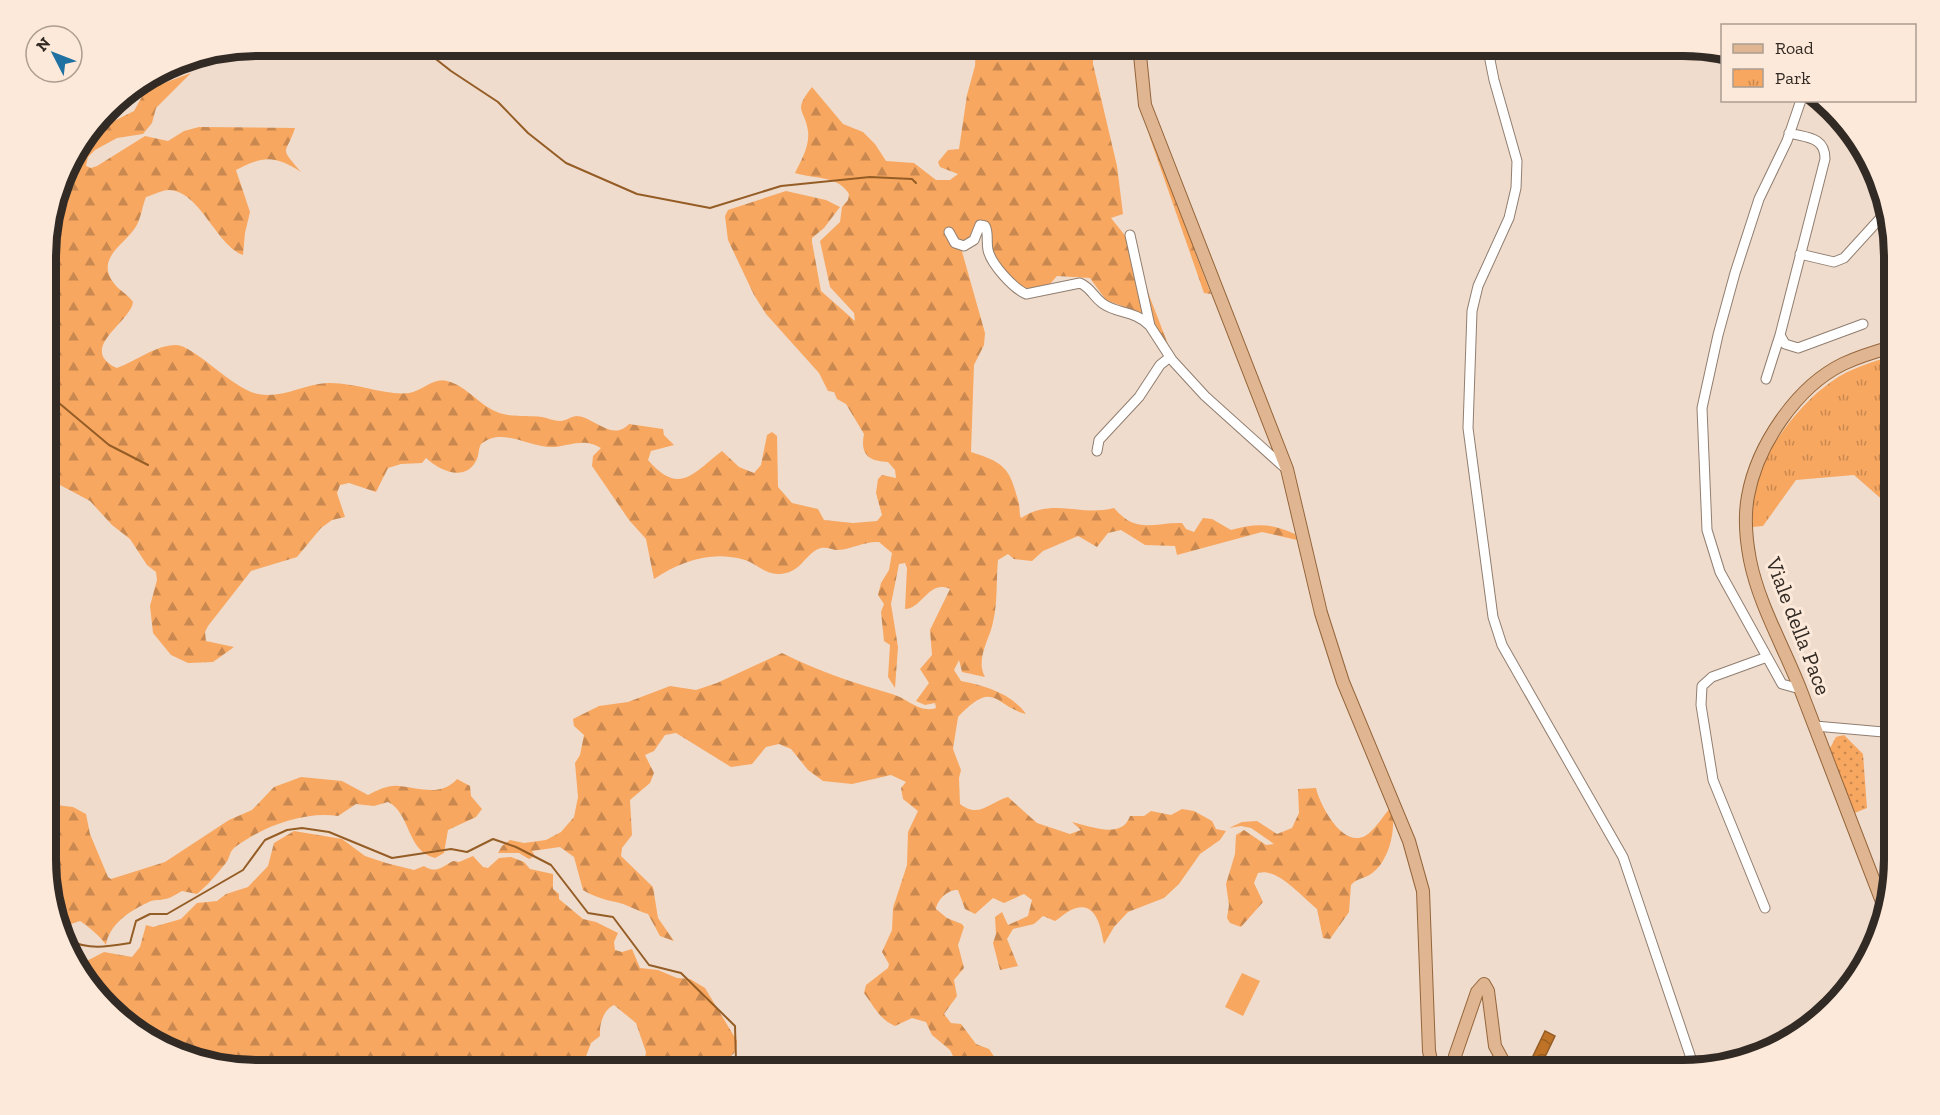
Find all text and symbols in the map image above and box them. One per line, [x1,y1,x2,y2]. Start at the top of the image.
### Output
north arrow [24,24,84,84]
legend [1721,24,1916,102]
text: N [32,33,54,55]
text: Road [1775,37,1814,59]
text: Park [1775,67,1811,89]
street label: Viale della Pace [1760,553,1837,699]

